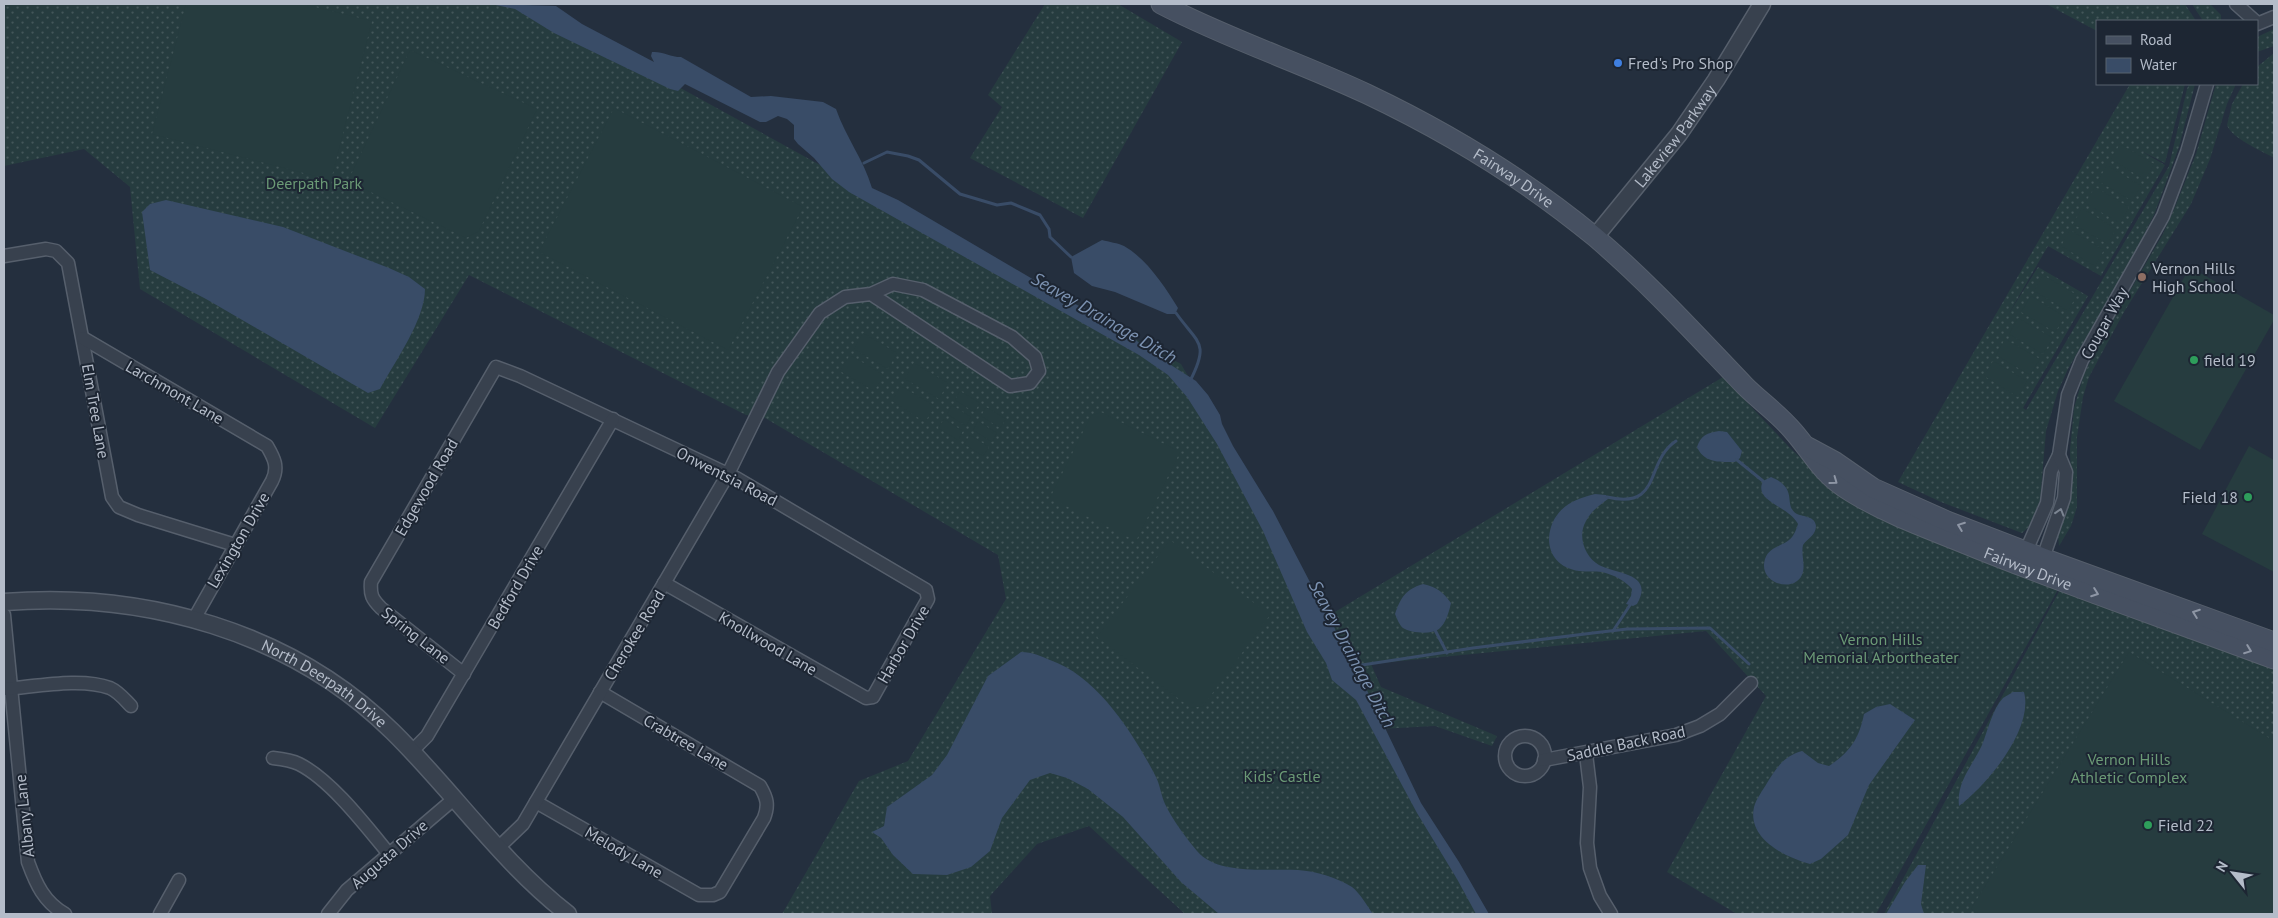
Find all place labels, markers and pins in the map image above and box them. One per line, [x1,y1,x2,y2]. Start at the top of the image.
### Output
place label: Fred's Pro Shop [1628,53,1733,73]
marker: Fred's Pro Shop [1612,57,1624,69]
place label: Vernon Hills High School [2151,258,2235,296]
marker: Vernon Hills High School [2136,271,2148,283]
place label: field 19 [2204,350,2256,370]
marker: field 19 [2188,354,2200,366]
place label: Field 18 [2182,487,2238,507]
marker: Field 18 [2242,491,2254,503]
place label: Field 22 [2158,815,2214,835]
marker: Field 22 [2142,819,2154,831]

